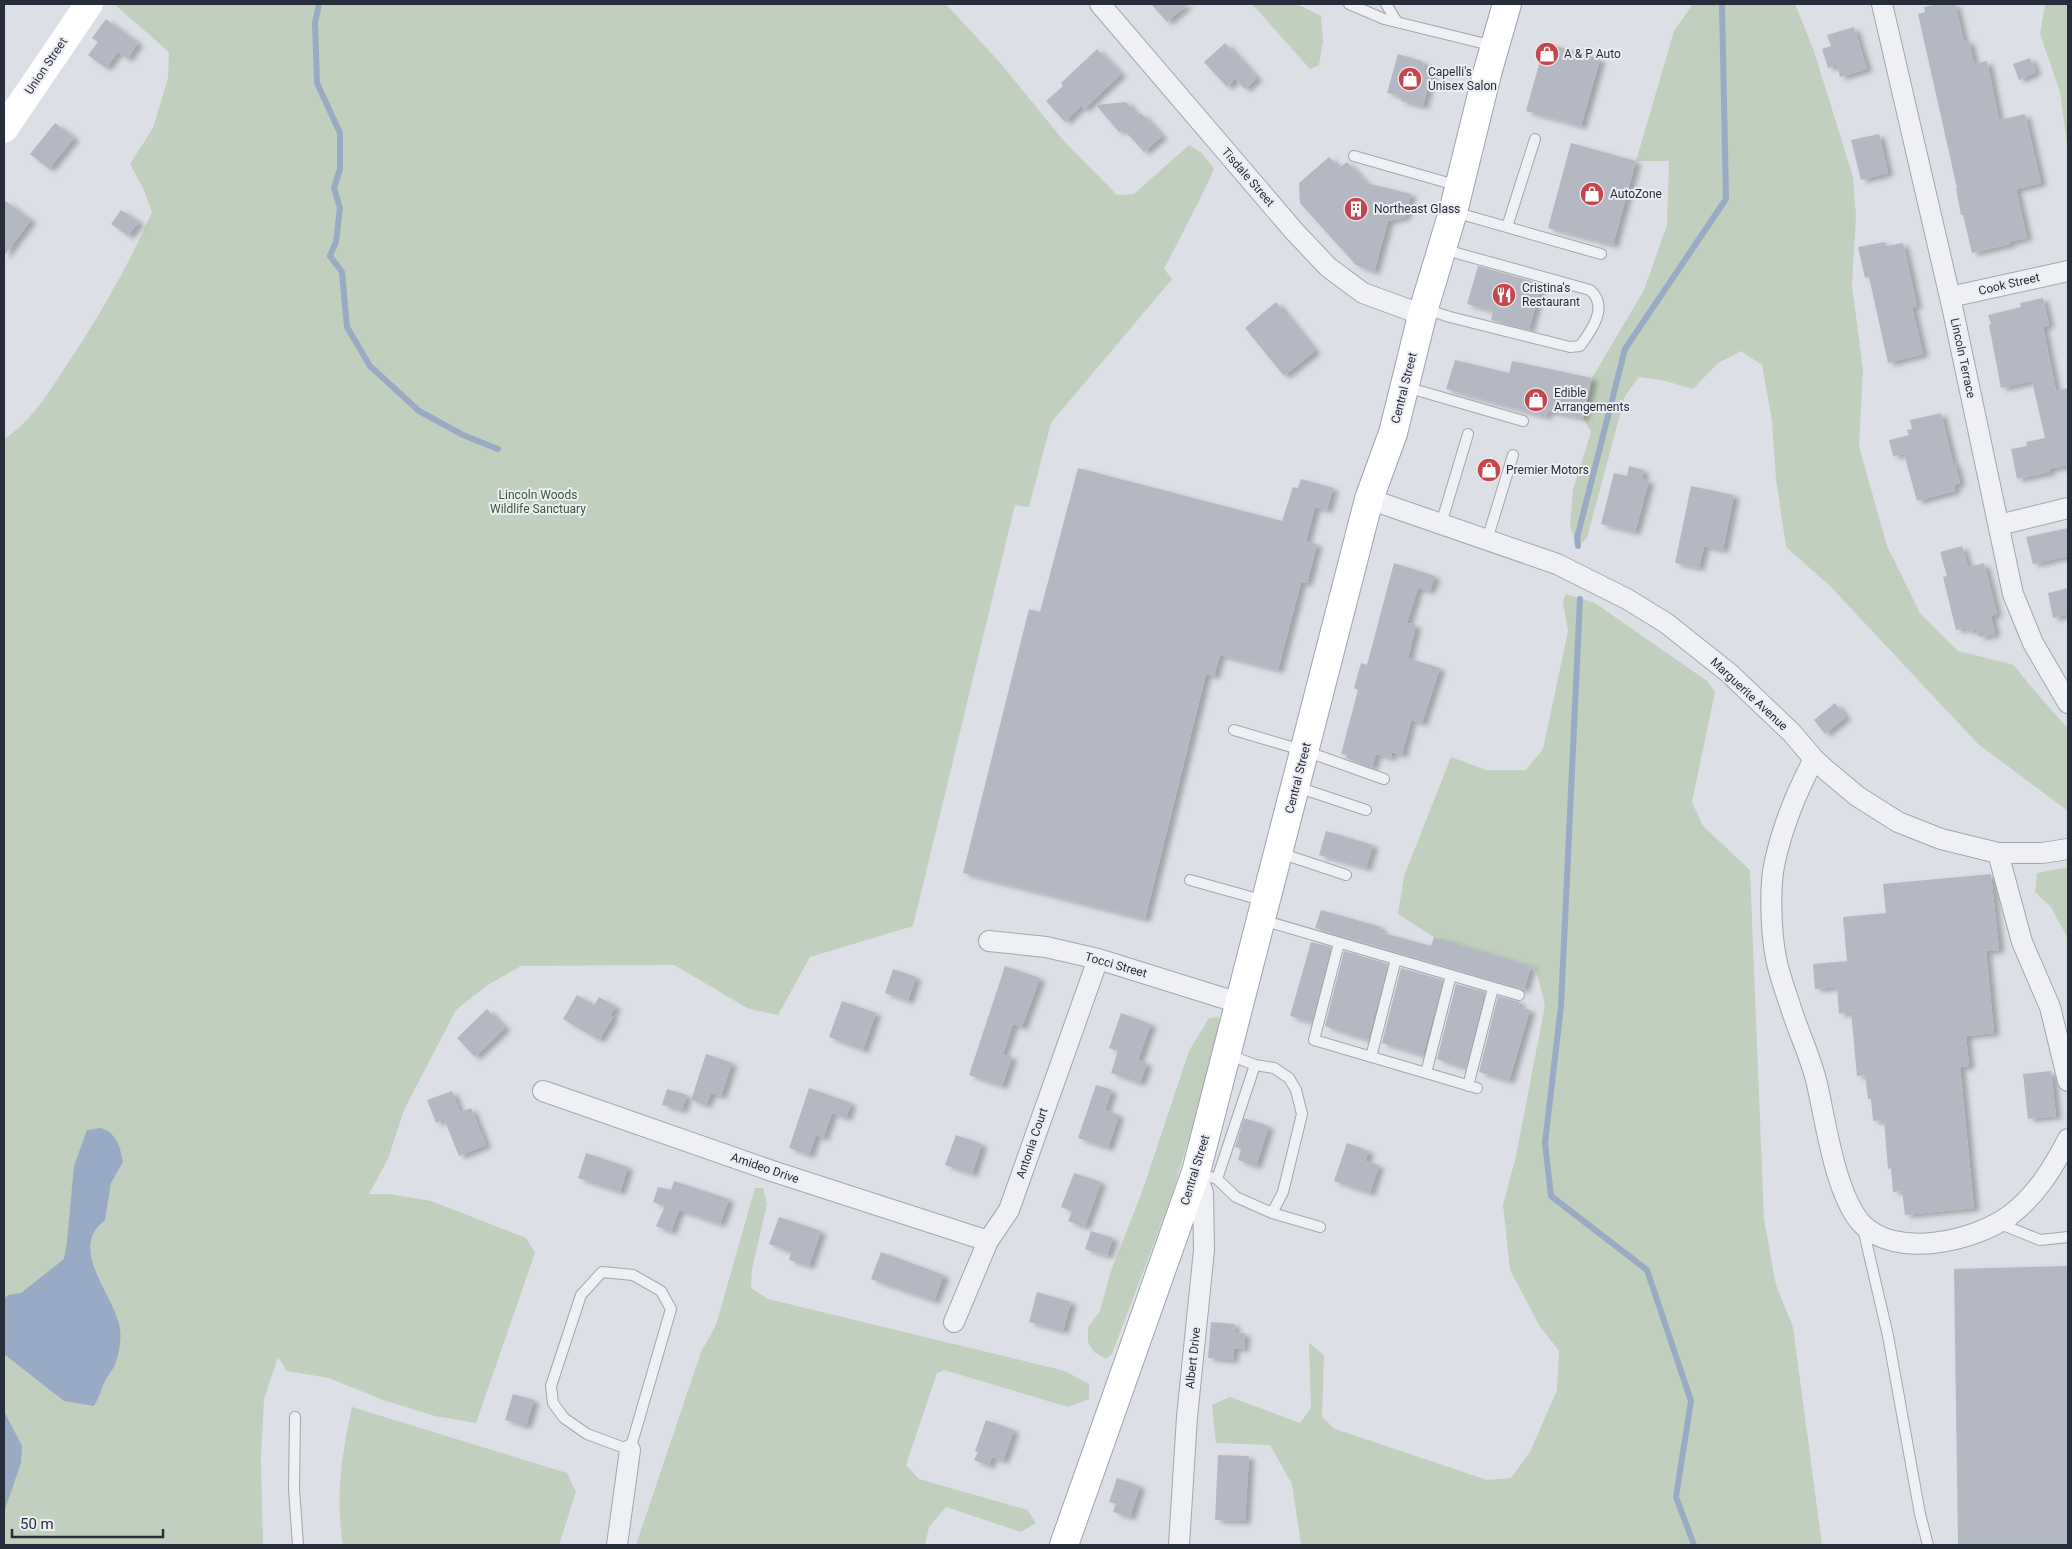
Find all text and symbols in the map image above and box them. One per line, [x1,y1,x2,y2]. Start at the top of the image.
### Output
street label: Union Street [22,35,70,97]
shop icon: A & P Auto [1534,41,1560,67]
place label: A & P Auto [1564,47,1621,61]
place label: Capelli's Unisex Salon [1428,65,1497,93]
shop icon: Capelli's Unisex Salon [1397,66,1423,92]
street label: Tisdale Street [1219,145,1277,209]
shop icon: AutoZone [1579,181,1605,207]
place label: AutoZone [1610,187,1662,201]
building icon: Northeast Glass [1343,196,1369,222]
place label: Northeast Glass [1374,202,1460,216]
street label: Cook Street [1977,270,2041,298]
place label: Cristina's Restaurant [1522,281,1580,309]
restaurant icon: Cristina's Restaurant [1491,282,1517,308]
street label: Lincoln Terrace [1948,317,1978,399]
street label: Central Street [1388,351,1420,425]
place label: Edible Arrangements [1554,386,1630,414]
shop icon: Edible Arrangements [1523,387,1549,413]
shop icon: Premier Motors [1476,457,1502,483]
place label: Premier Motors [1506,463,1589,477]
park label: Lincoln Woods Wildlife Sanctuary [490,488,586,516]
street label: Marguerite Avenue [1708,655,1790,733]
street label: Central Street [1282,741,1314,815]
street label: Tocci Street [1084,950,1149,981]
street label: Antonia Court [1013,1106,1051,1180]
street label: Central Street [1178,1133,1212,1207]
street label: Amideo Drive [729,1150,801,1186]
street label: Albert Drive [1183,1326,1203,1390]
scale bar [12,1506,164,1538]
text: 50 m [20,1515,54,1533]

